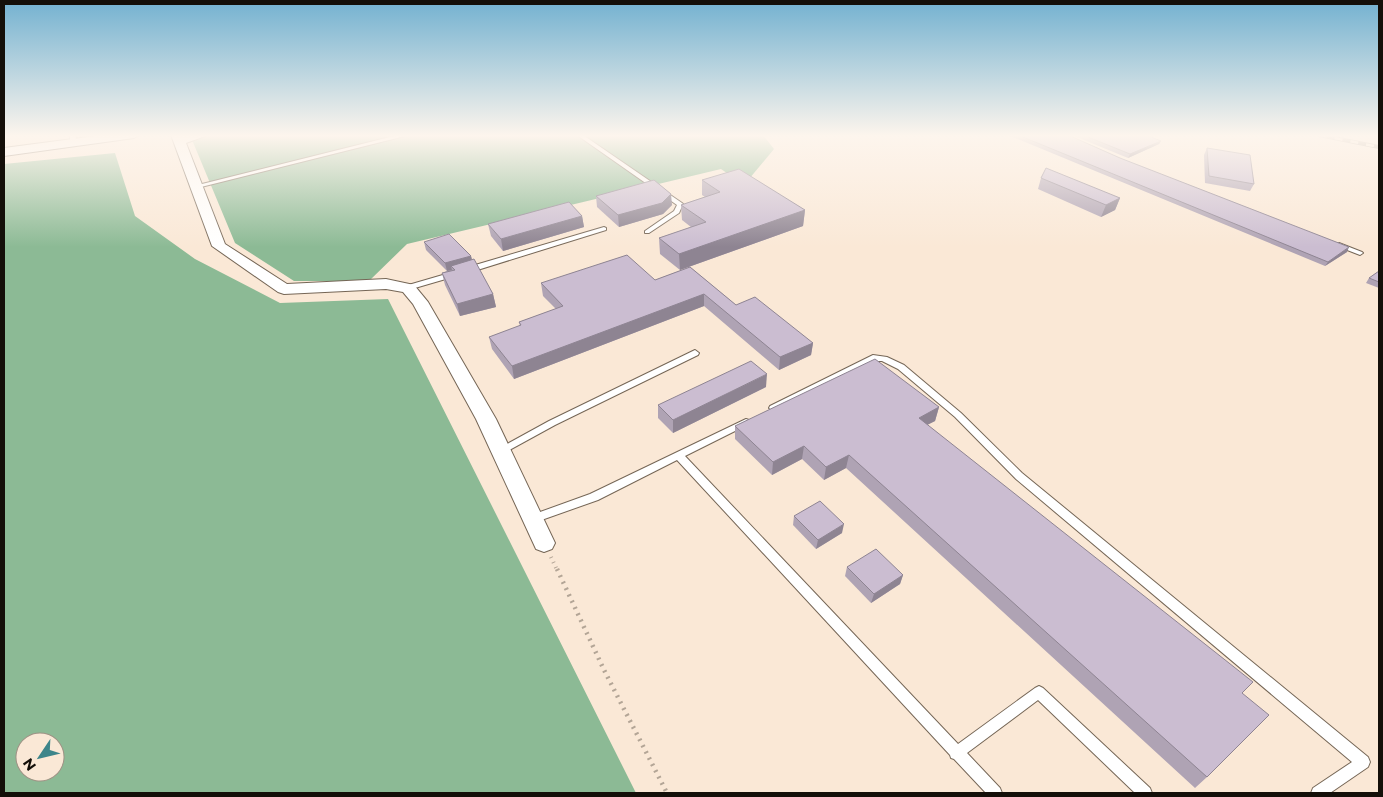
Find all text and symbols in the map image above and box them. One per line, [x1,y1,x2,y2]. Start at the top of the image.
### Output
north arrow [15,732,65,782]
text: N [19,755,40,774]

